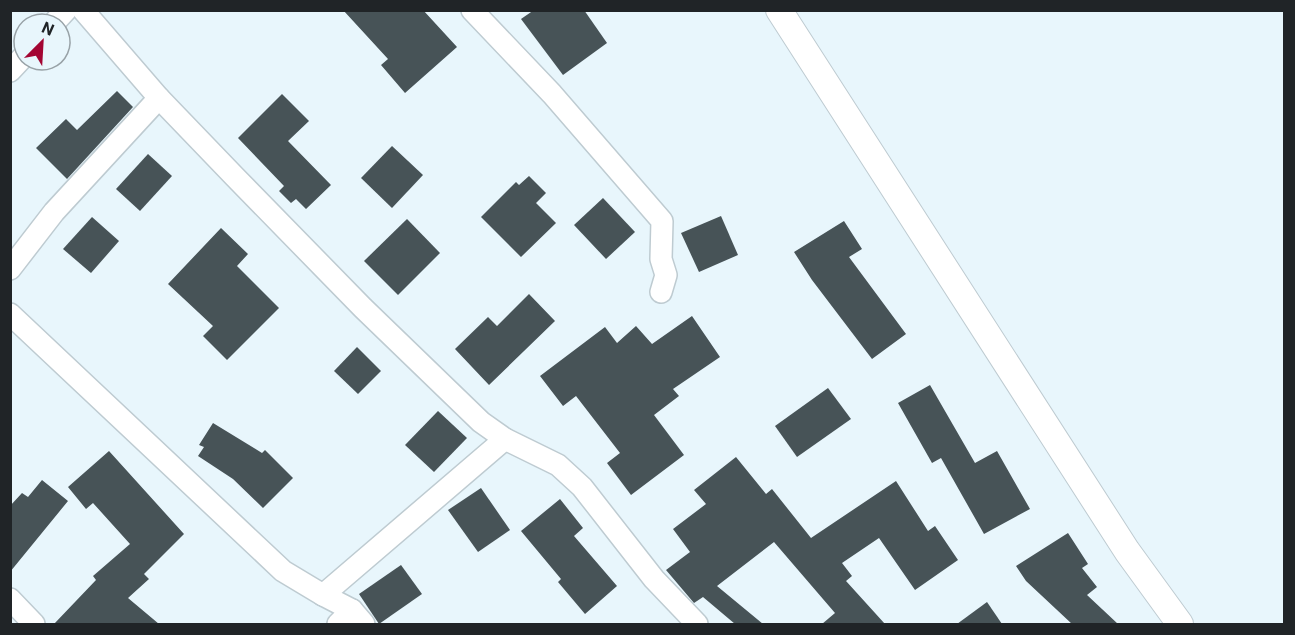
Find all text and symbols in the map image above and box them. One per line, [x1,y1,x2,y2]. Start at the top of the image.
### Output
north arrow [12,12,72,72]
text: N [39,18,57,40]

